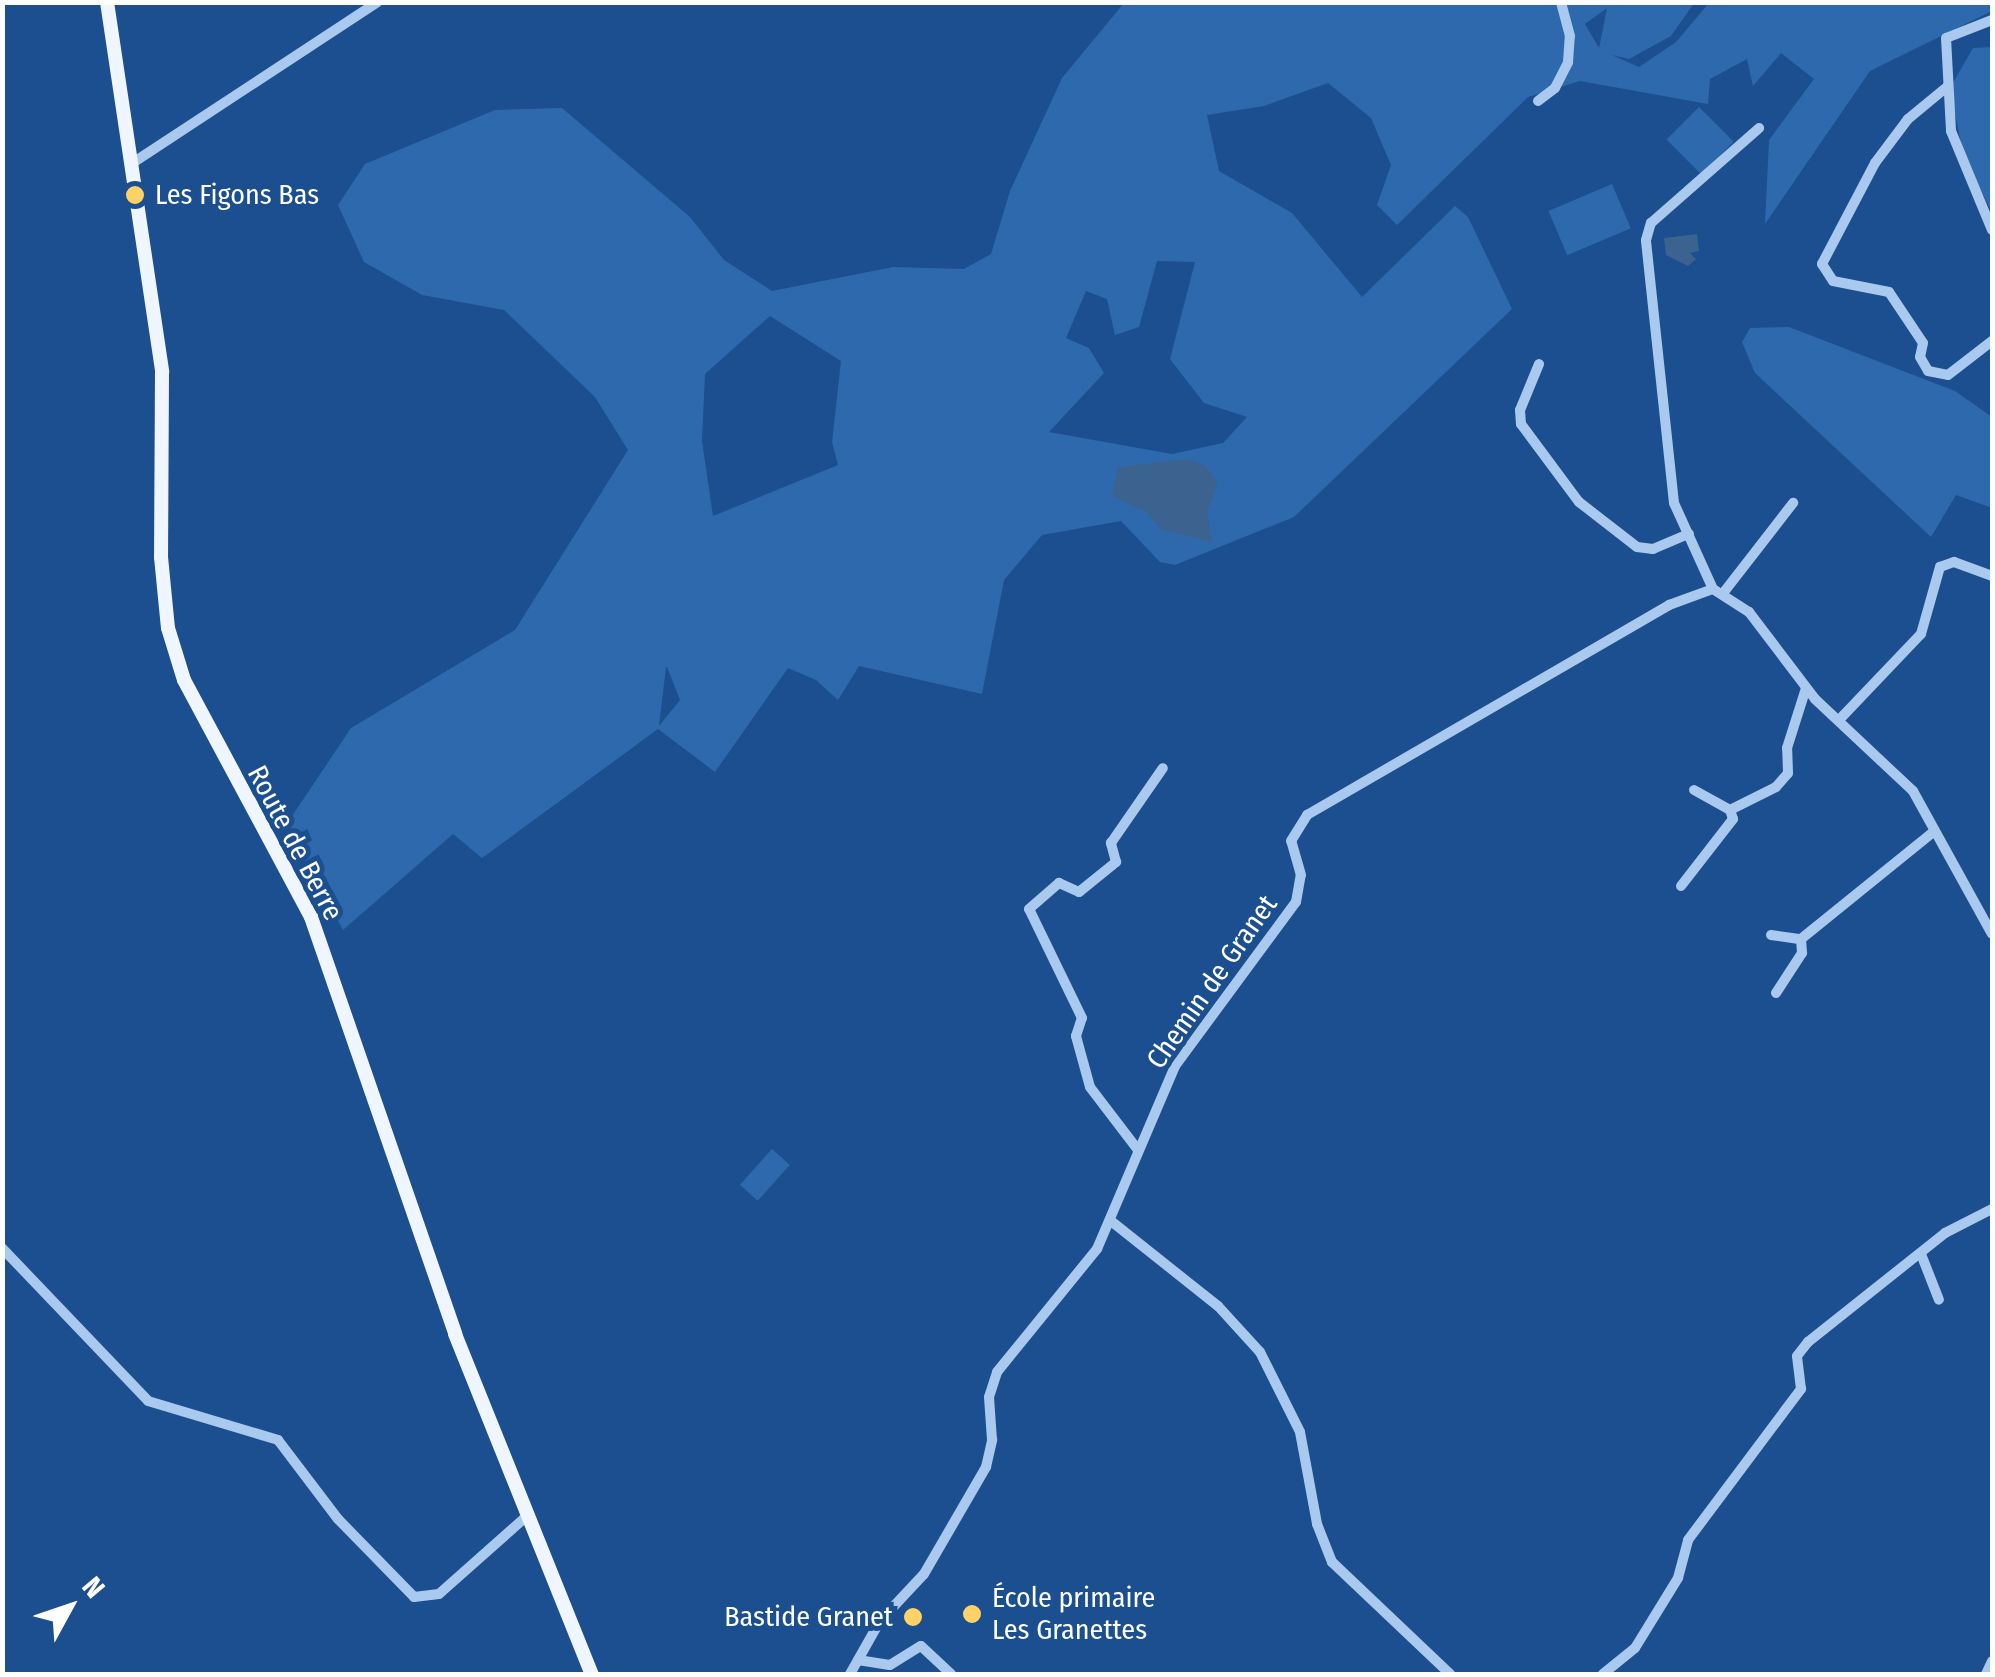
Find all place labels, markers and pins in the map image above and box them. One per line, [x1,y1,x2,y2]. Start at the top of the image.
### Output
place label: Les Figons Bas [155,178,319,212]
marker: Les Figons Bas [124,184,146,206]
place label: École primaire Les Granettes [992,1581,1155,1647]
place label: Bastide Granet [724,1600,893,1634]
marker: École primaire Les Granettes [961,1603,983,1625]
marker: Bastide Granet [902,1606,924,1628]

